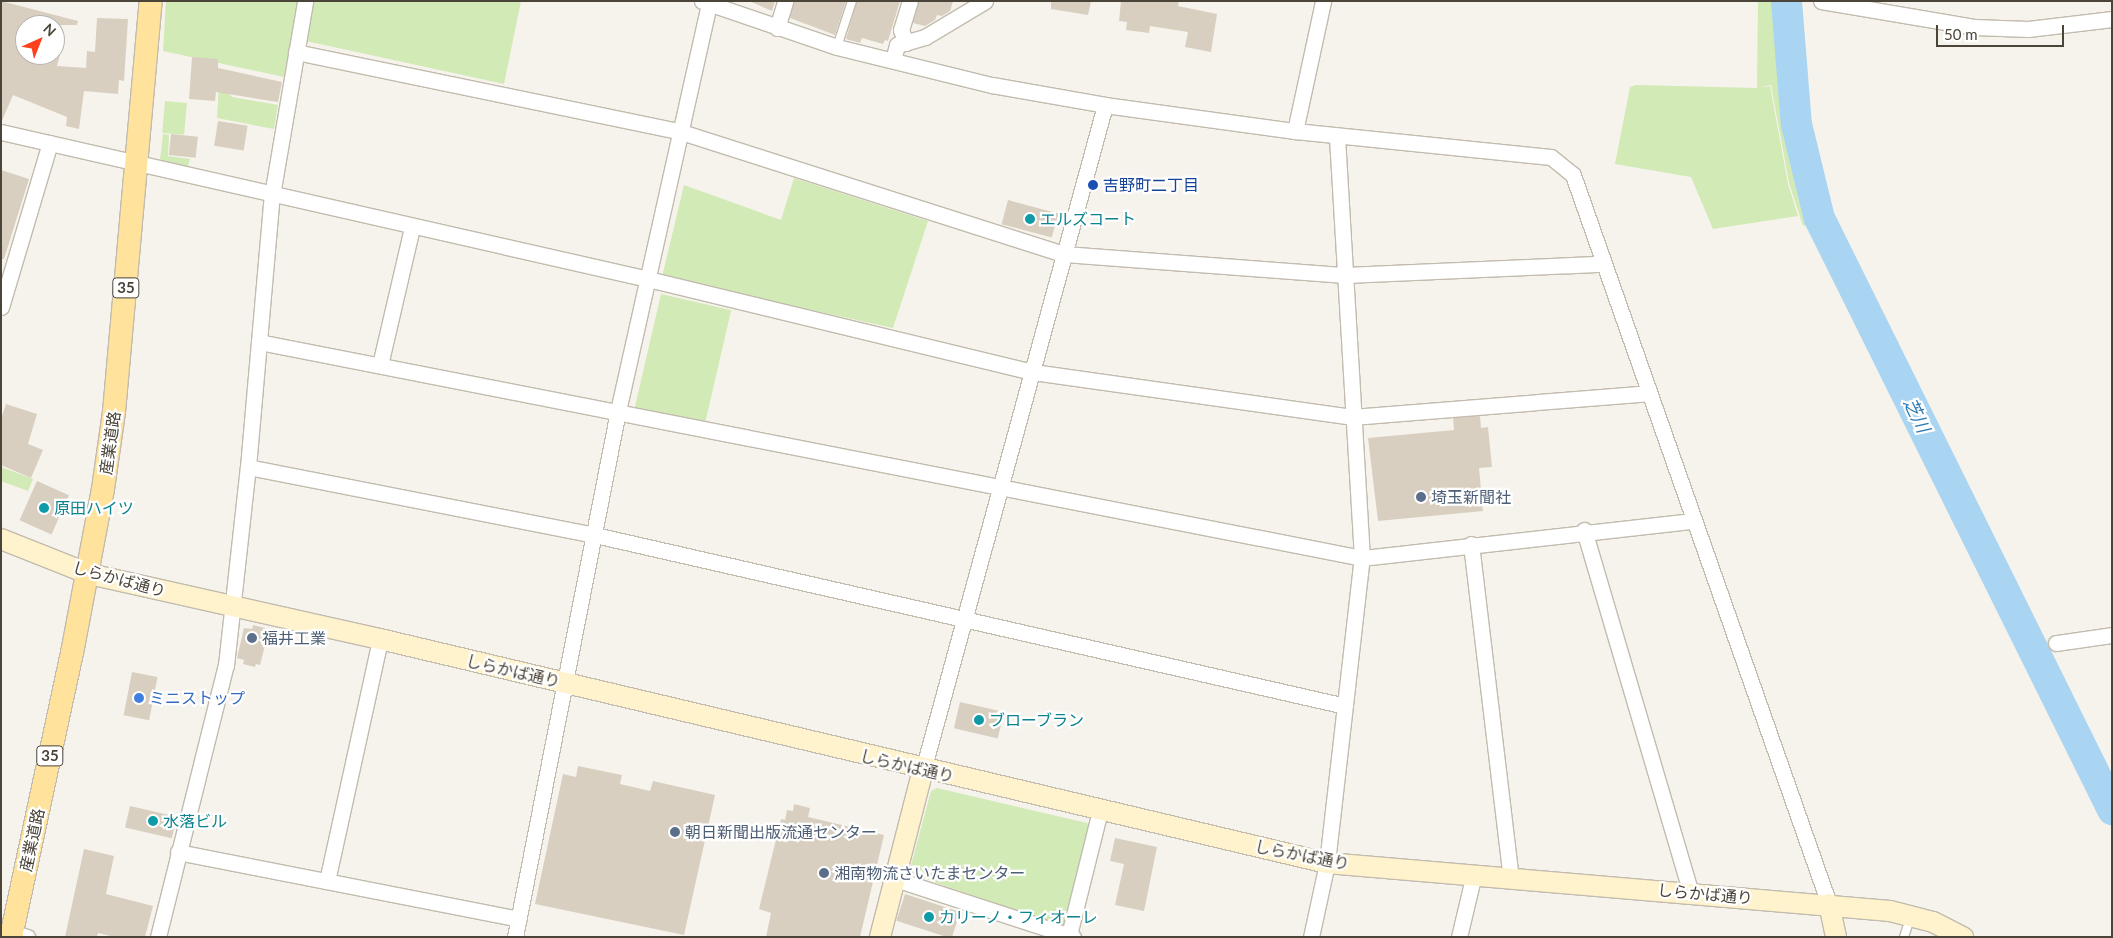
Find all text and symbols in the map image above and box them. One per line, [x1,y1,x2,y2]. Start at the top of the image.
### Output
north arrow [15,15,65,65]
scale bar [1938,15,2066,47]
text: N [40,20,60,39]
text: 50 m [1944,25,1978,43]
place label: 吉野町二丁目 [1103,175,1199,195]
marker: 吉野町二丁目 [1087,179,1099,191]
place label: エルズコート [1040,209,1136,229]
marker: エルズコート [1024,213,1036,225]
road number: 35 [112,276,140,300]
water label: 芝川 [1899,394,1935,436]
street label: 産業道路 [96,410,124,476]
place label: 埼玉新聞社 [1431,487,1511,507]
marker: 埼玉新聞社 [1415,491,1427,503]
place label: 原田ハイツ [54,498,134,518]
marker: 原田ハイツ [38,502,50,514]
street label: しらかば通り [70,557,168,601]
place label: 福井工業 [262,628,326,648]
marker: 福井工業 [246,632,258,644]
street label: しらかば通り [464,651,562,691]
place label: ミニストップ [149,688,245,708]
marker: ミニストップ [133,692,145,704]
place label: ブローブラン [989,710,1085,730]
marker: ブローブラン [973,714,985,726]
road number: 35 [36,744,64,768]
street label: しらかば通り [858,746,956,786]
street label: 産業道路 [16,807,48,873]
place label: 水落ビル [163,811,227,831]
marker: 水落ビル [147,815,159,827]
place label: 朝日新聞出版流通センター [685,822,877,842]
marker: 朝日新聞出版流通センター [669,826,681,838]
street label: しらかば通り [1253,836,1351,874]
place label: 湘南物流さいたまセンター [834,863,1026,883]
marker: 湘南物流さいたまセンター [818,867,830,879]
street label: しらかば通り [1656,880,1754,908]
place label: カリーノ・フィオーレ [939,907,1099,927]
marker: カリーノ・フィオーレ [923,911,935,923]

